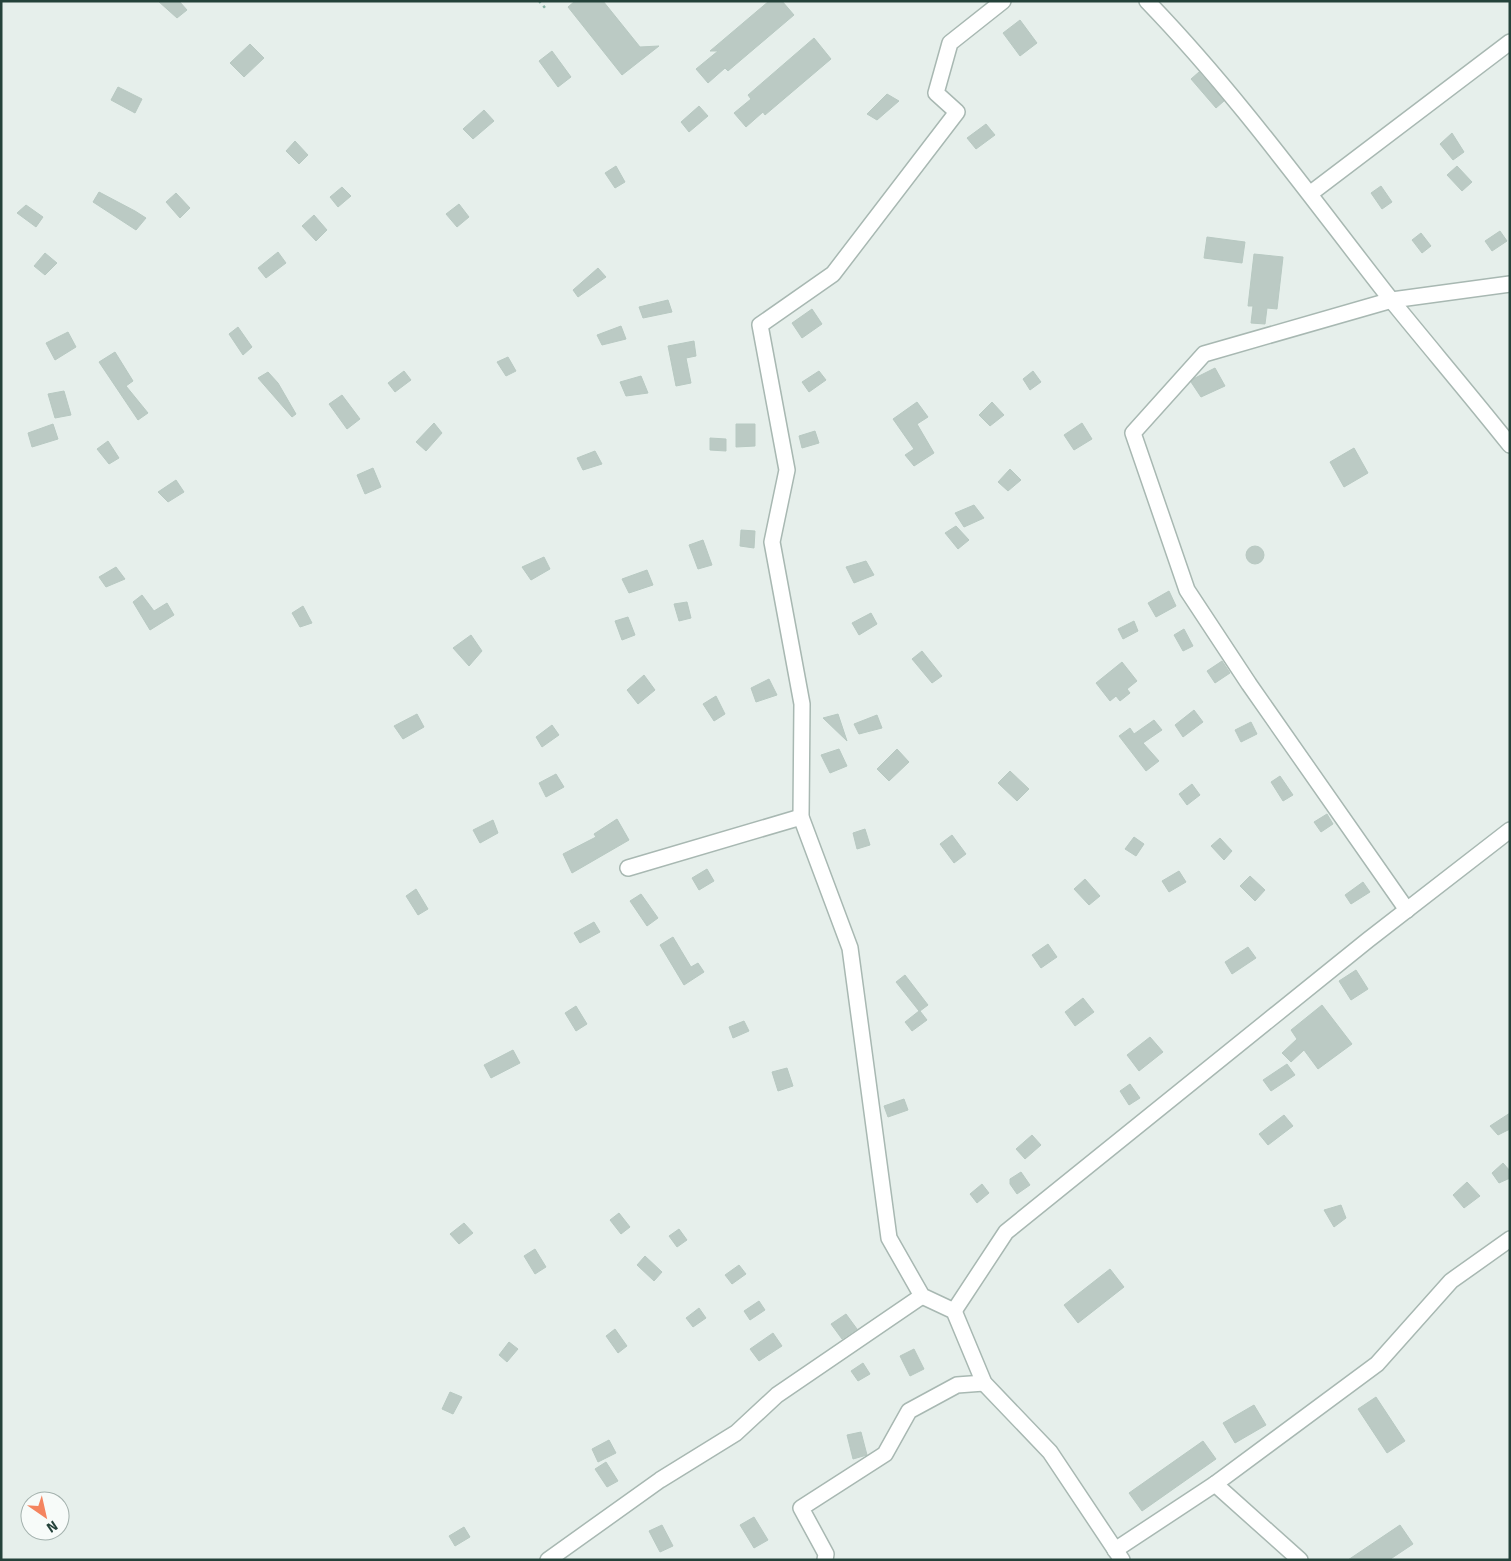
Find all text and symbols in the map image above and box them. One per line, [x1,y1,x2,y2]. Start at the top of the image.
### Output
north arrow [20,1491,70,1541]
text: N [43,1517,61,1536]

